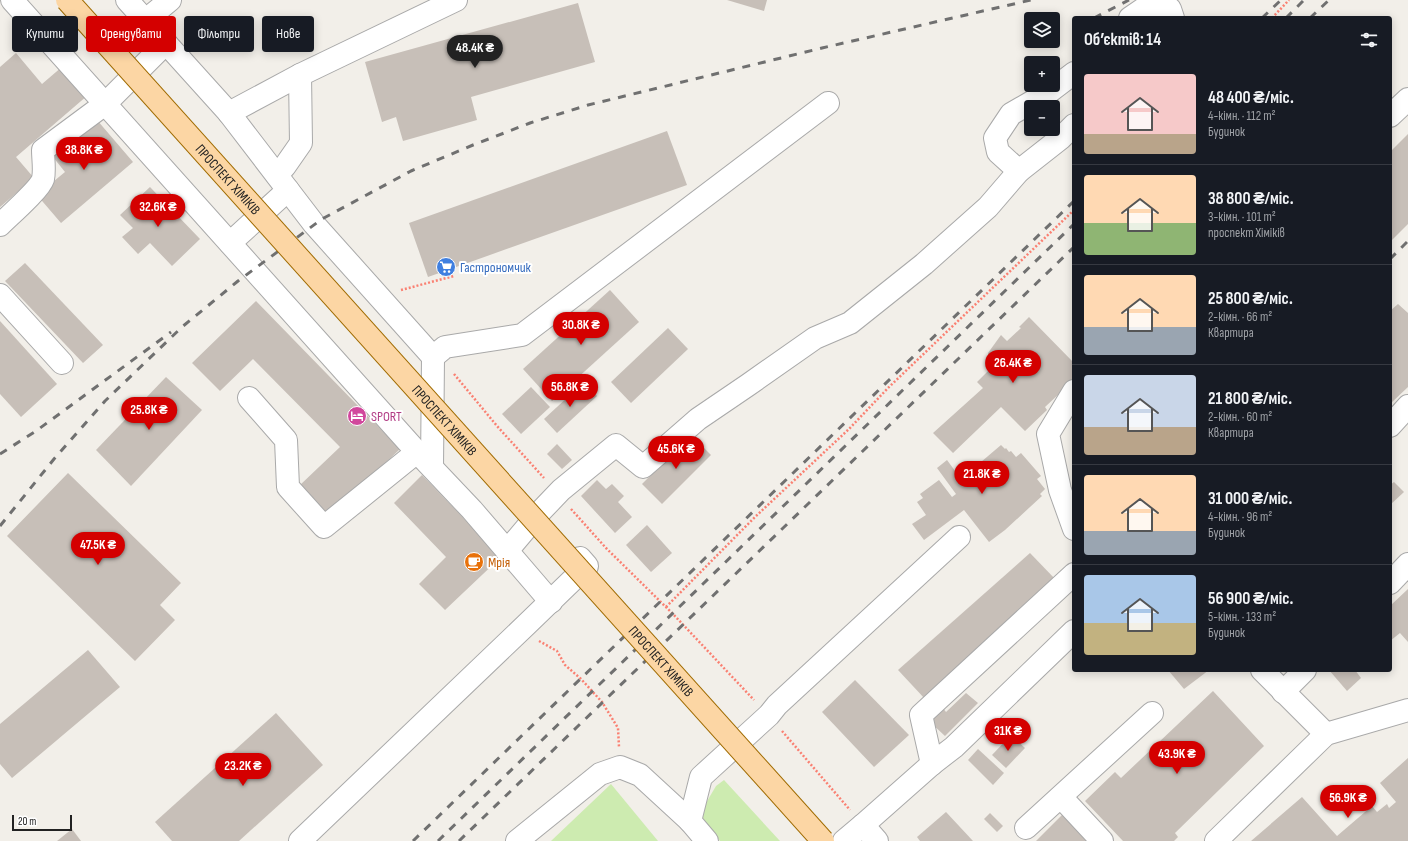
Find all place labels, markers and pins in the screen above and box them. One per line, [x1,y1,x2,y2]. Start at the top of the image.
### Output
pin: 48.4K ₴ [438,35,512,69]
pin: 38.8K ₴ [47,137,121,171]
pin: 32.6K ₴ [121,194,195,228]
supermarket icon: Гастрономчик [435,256,457,278]
place label: Гастрономчик [460,259,532,276]
pin: 30.8K ₴ [544,312,618,346]
pin: 26.4K ₴ [976,350,1050,384]
pin: 56.8K ₴ [533,374,607,408]
pin: 25.8K ₴ [112,397,186,431]
hotel icon: SPORT [346,405,368,427]
place label: SPORT [371,408,402,425]
pin: 45.6K ₴ [639,436,713,470]
pin: 21.8K ₴ [945,461,1019,495]
pin: 47.5K ₴ [61,532,135,566]
cafe icon: Мрія [463,551,485,573]
place label: Мрія [488,554,510,571]
pin: 31K ₴ [980,718,1036,752]
pin: 43.9K ₴ [1140,741,1214,775]
pin: 23.2K ₴ [206,753,280,787]
pin: 56.9K ₴ [1311,785,1385,819]

